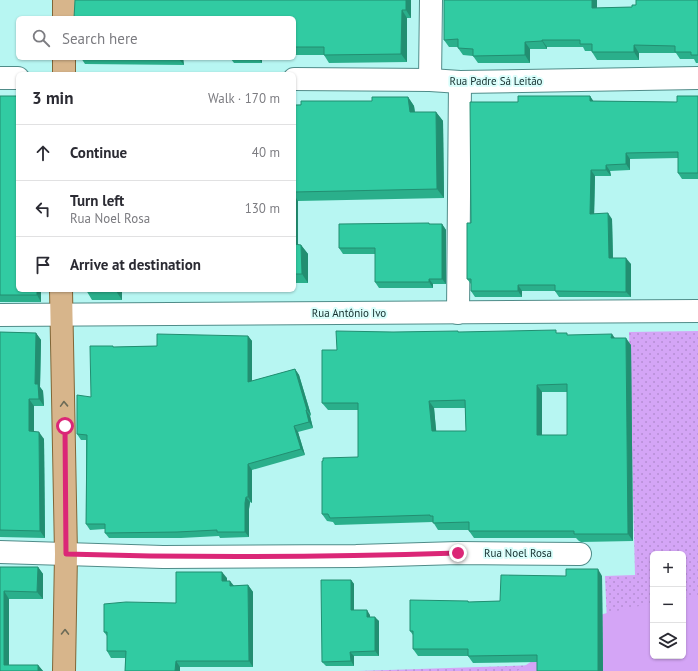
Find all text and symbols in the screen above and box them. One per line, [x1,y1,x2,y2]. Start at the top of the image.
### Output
search box [16,16,296,60]
icon: search [30,27,52,49]
text: Search here [62,29,138,48]
street label: Rua Padre Sá Leitão [449,74,543,88]
text: 3 min [32,87,73,109]
text: Walk · 170 m [208,90,280,107]
icon: ahead [32,142,54,164]
text: Continue [70,143,127,162]
text: 40 m [252,144,280,161]
text: Turn left [70,191,124,210]
icon: left [32,198,54,220]
text: 130 m [245,200,280,217]
text: Rua Noel Rosa [70,210,150,227]
icon: arrive [32,254,54,276]
text: Arrive at destination [70,255,201,274]
street label: Rua Antônio Ivo [312,306,386,320]
one-way arrow [60,401,68,407]
route start [56,417,74,435]
route end [449,544,467,562]
street label: Rua Noel Rosa [484,546,552,560]
map controls [650,551,686,659]
button: + [650,551,686,587]
button: − [650,587,686,623]
button: layers [650,623,686,659]
one-way arrow [60,629,69,635]

